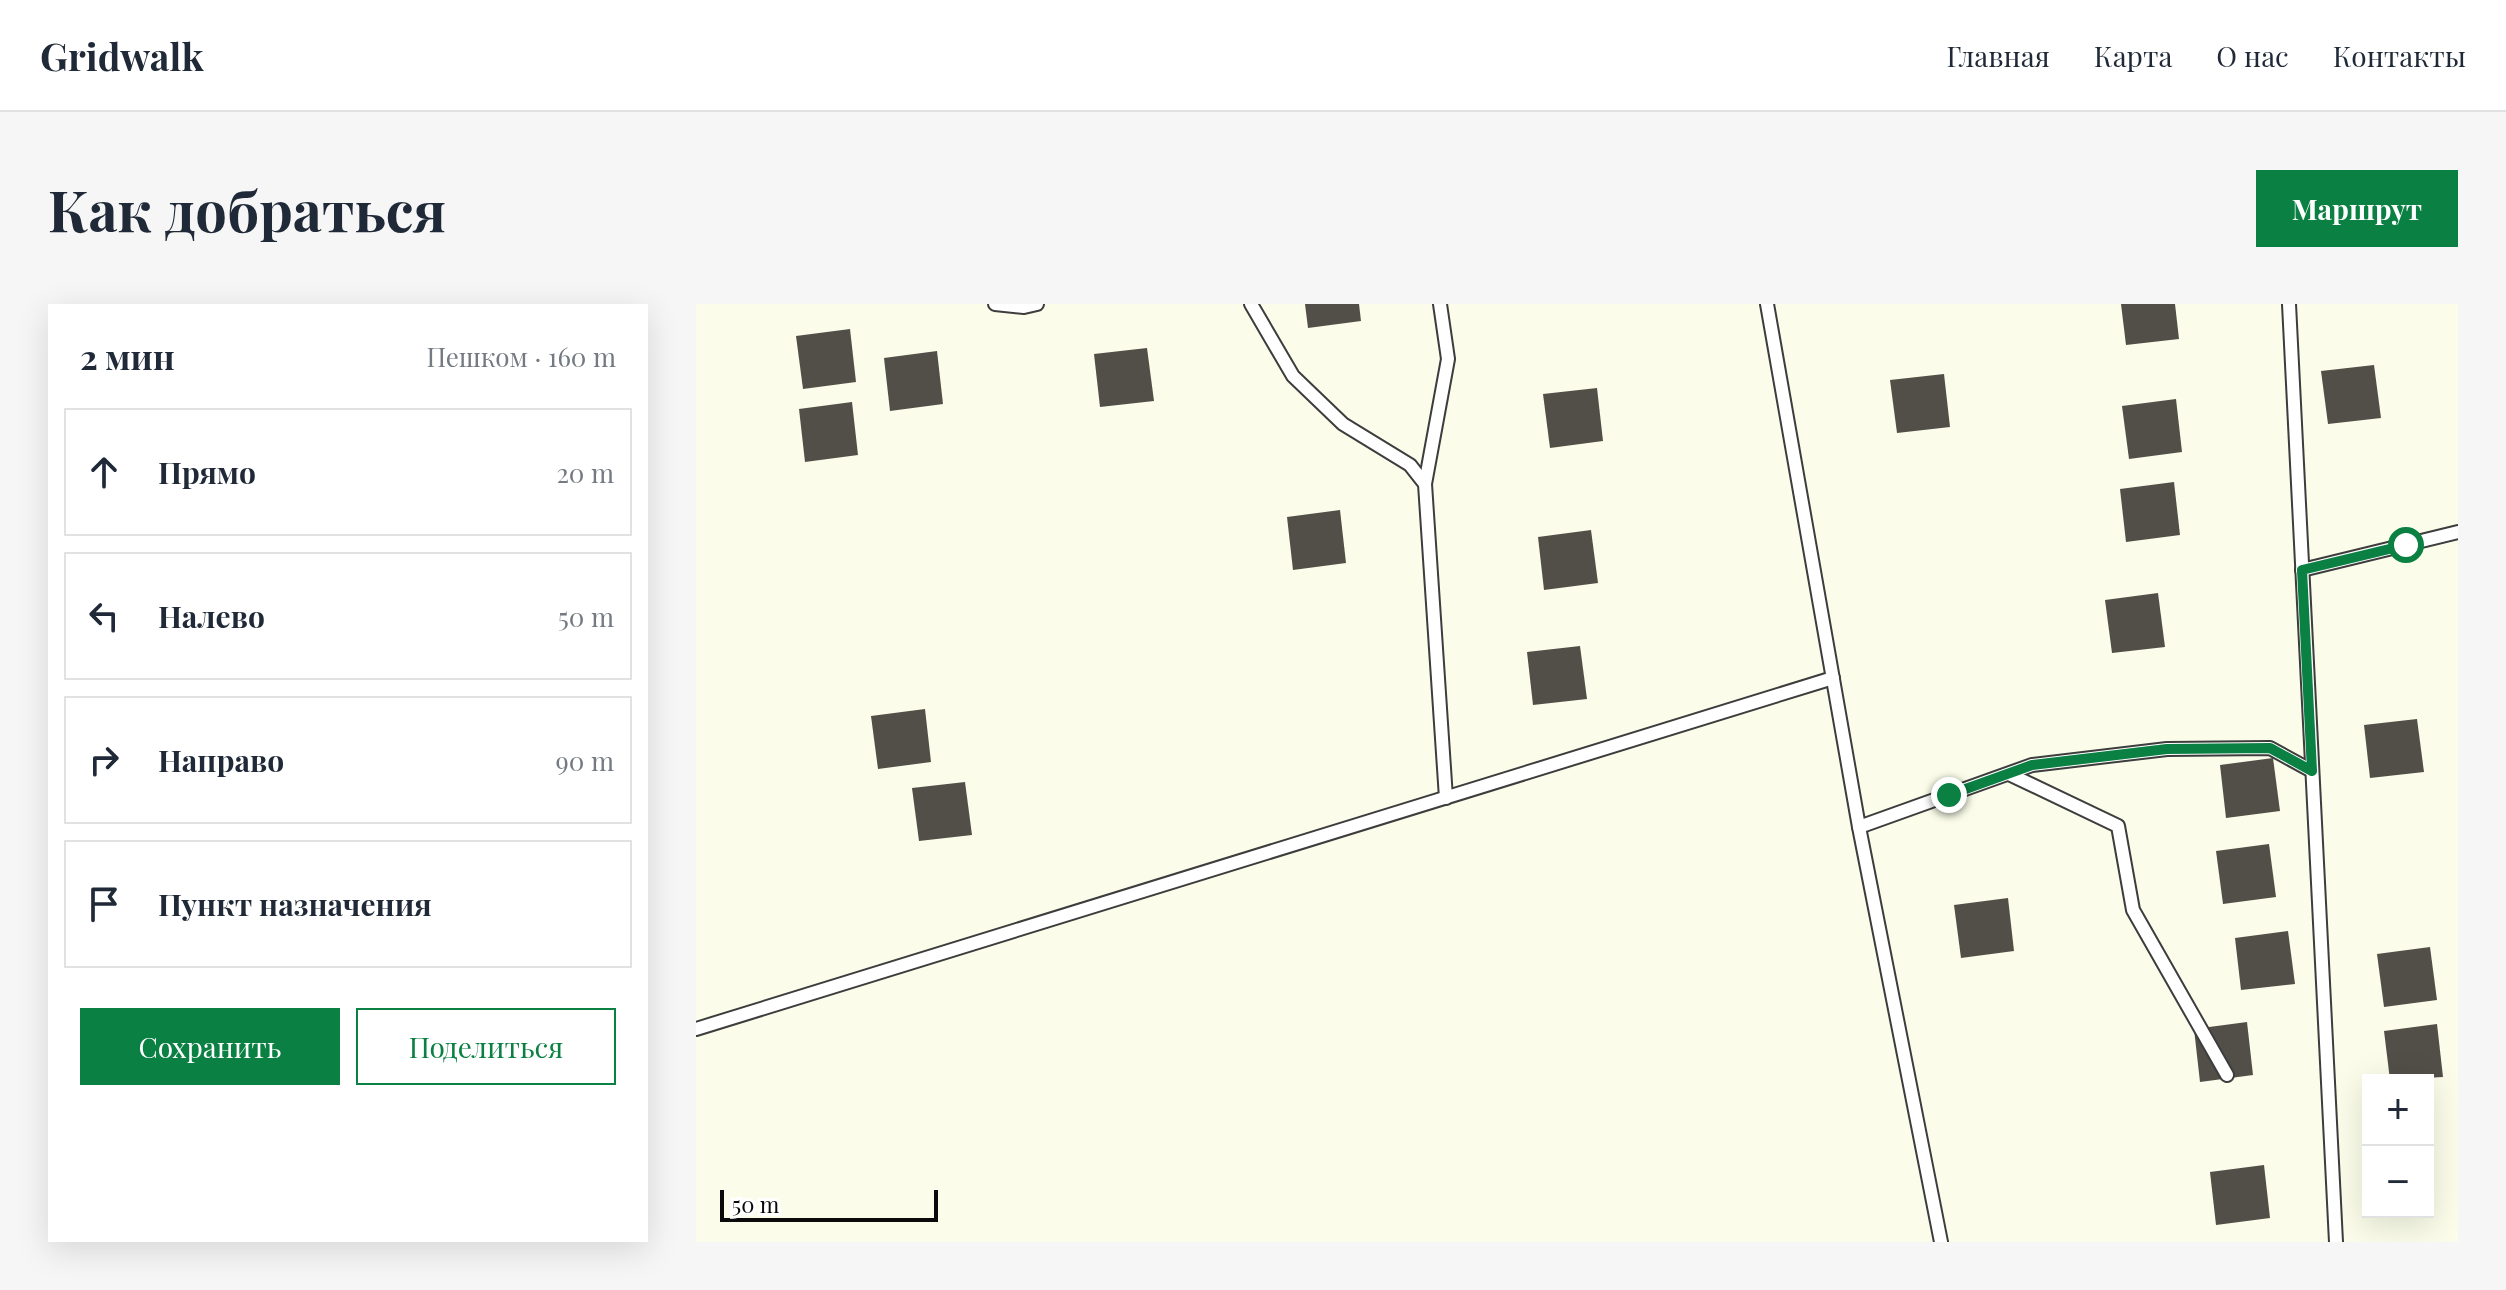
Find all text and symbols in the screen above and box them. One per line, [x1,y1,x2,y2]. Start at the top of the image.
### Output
text: Gridwalk [40,30,204,81]
text: Главная [1947,37,2050,74]
text: Карта [2094,37,2172,74]
text: О нас [2216,37,2289,74]
text: Контакты [2333,37,2466,74]
button: Маршрут [2256,170,2458,247]
text: Как добраться [48,171,446,246]
text: 2 мин [80,333,175,379]
text: Пешком · 160 m [426,339,616,374]
icon: ahead [82,450,126,494]
text: Прямо [158,452,256,492]
text: 20 m [556,455,614,490]
route start [2388,527,2424,563]
icon: left [82,594,126,638]
text: Налево [158,596,265,636]
text: 50 m [558,599,614,634]
icon: right [82,738,126,782]
text: Направо [158,740,284,780]
text: 90 m [556,743,614,778]
route end [1931,777,1967,813]
icon: arrive [82,882,126,926]
text: Пункт назначения [158,884,432,924]
button: Сохранить [80,1008,340,1085]
button: Поделиться [356,1008,616,1085]
map controls [2362,1074,2434,1218]
button: + [2362,1074,2434,1146]
button: − [2362,1146,2434,1218]
scale bar [720,1186,938,1222]
text: 50 m [732,1189,779,1219]

